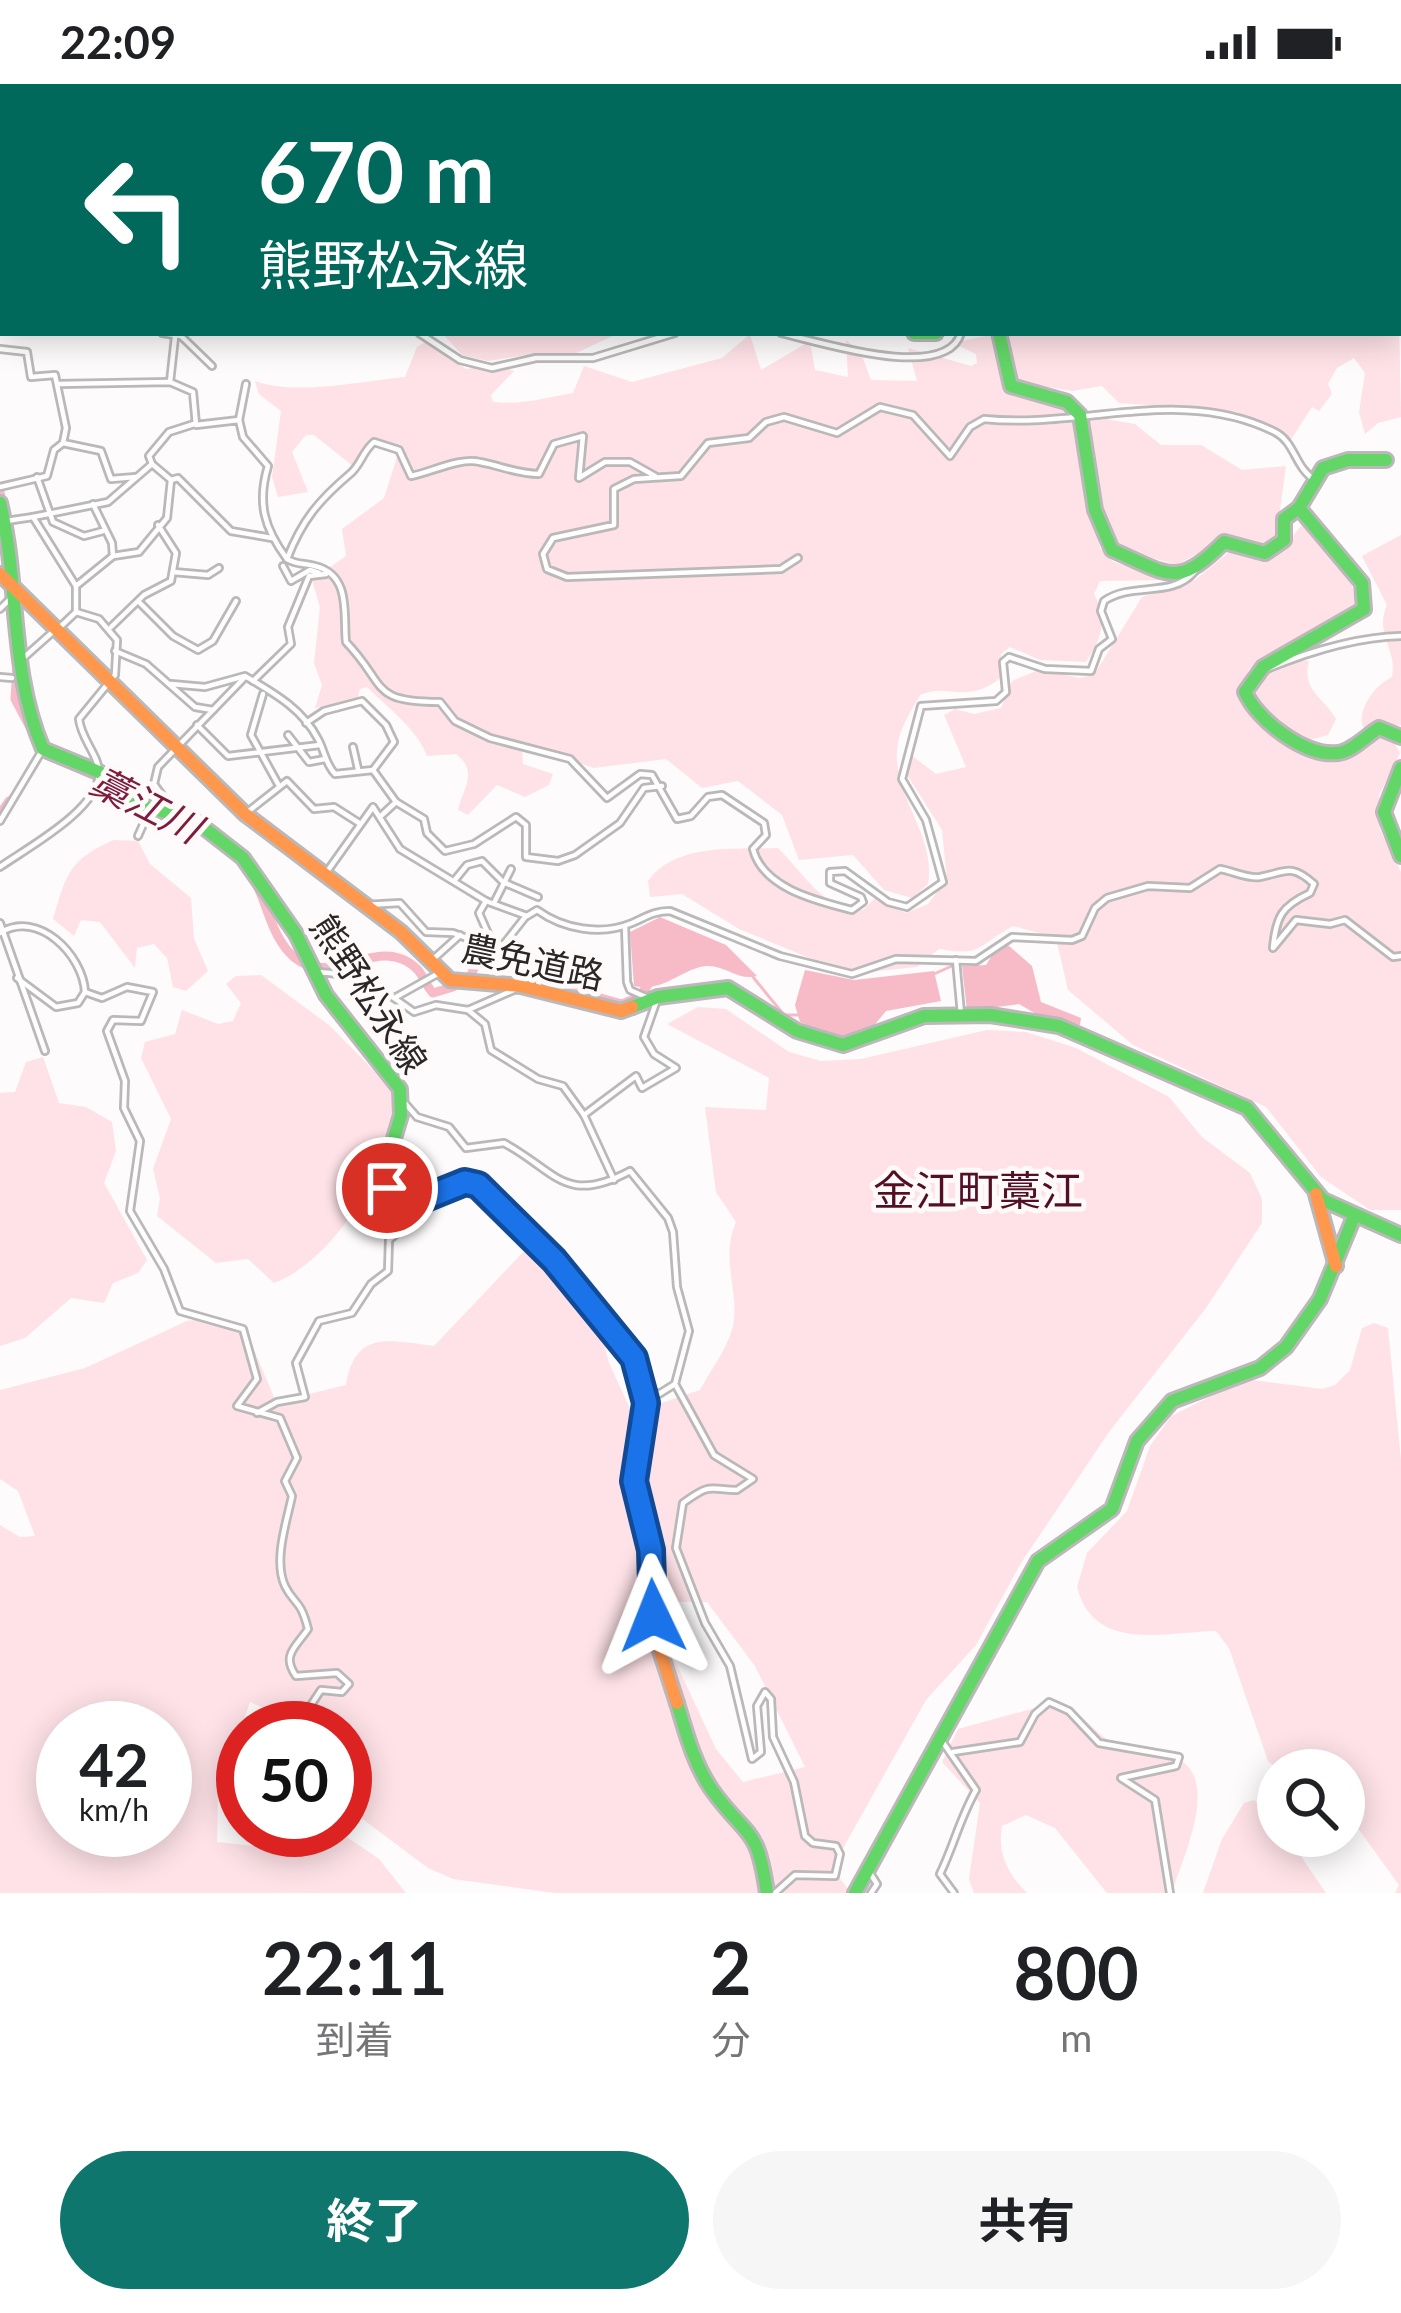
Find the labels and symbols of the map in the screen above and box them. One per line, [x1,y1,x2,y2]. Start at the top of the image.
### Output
water label: 藁江川 [84,757,213,853]
street label: 熊野松永線 [302,906,437,1081]
street label: 農免道路 [458,925,608,998]
pin [336,1137,438,1239]
district label: 金江町藁江 [873,1165,1083,1215]
position arrow [590,1553,716,1679]
speed limit sign: 50 [216,1701,372,1857]

